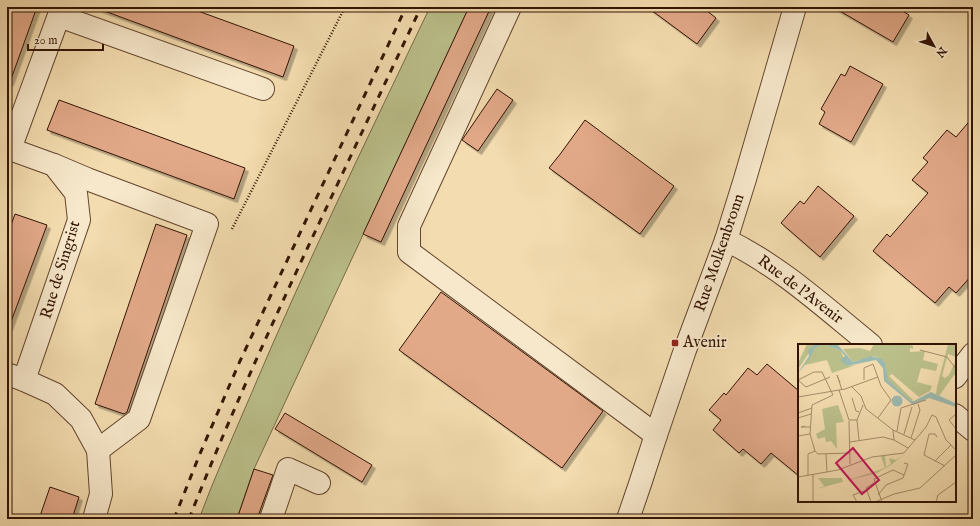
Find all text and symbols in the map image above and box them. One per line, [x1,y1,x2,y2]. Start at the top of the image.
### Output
scale bar [28,26,103,52]
north arrow [914,26,954,66]
text: 20 m [34,33,57,48]
text: N [932,43,950,60]
street label: Rue Molkenbronn [690,191,750,315]
street label: Rue de Singrist [37,218,86,321]
street label: Rue de l'Avenir [753,251,847,329]
place label: Avenir [682,333,727,353]
marker: Avenir [670,338,680,348]
inset map [798,344,956,502]

